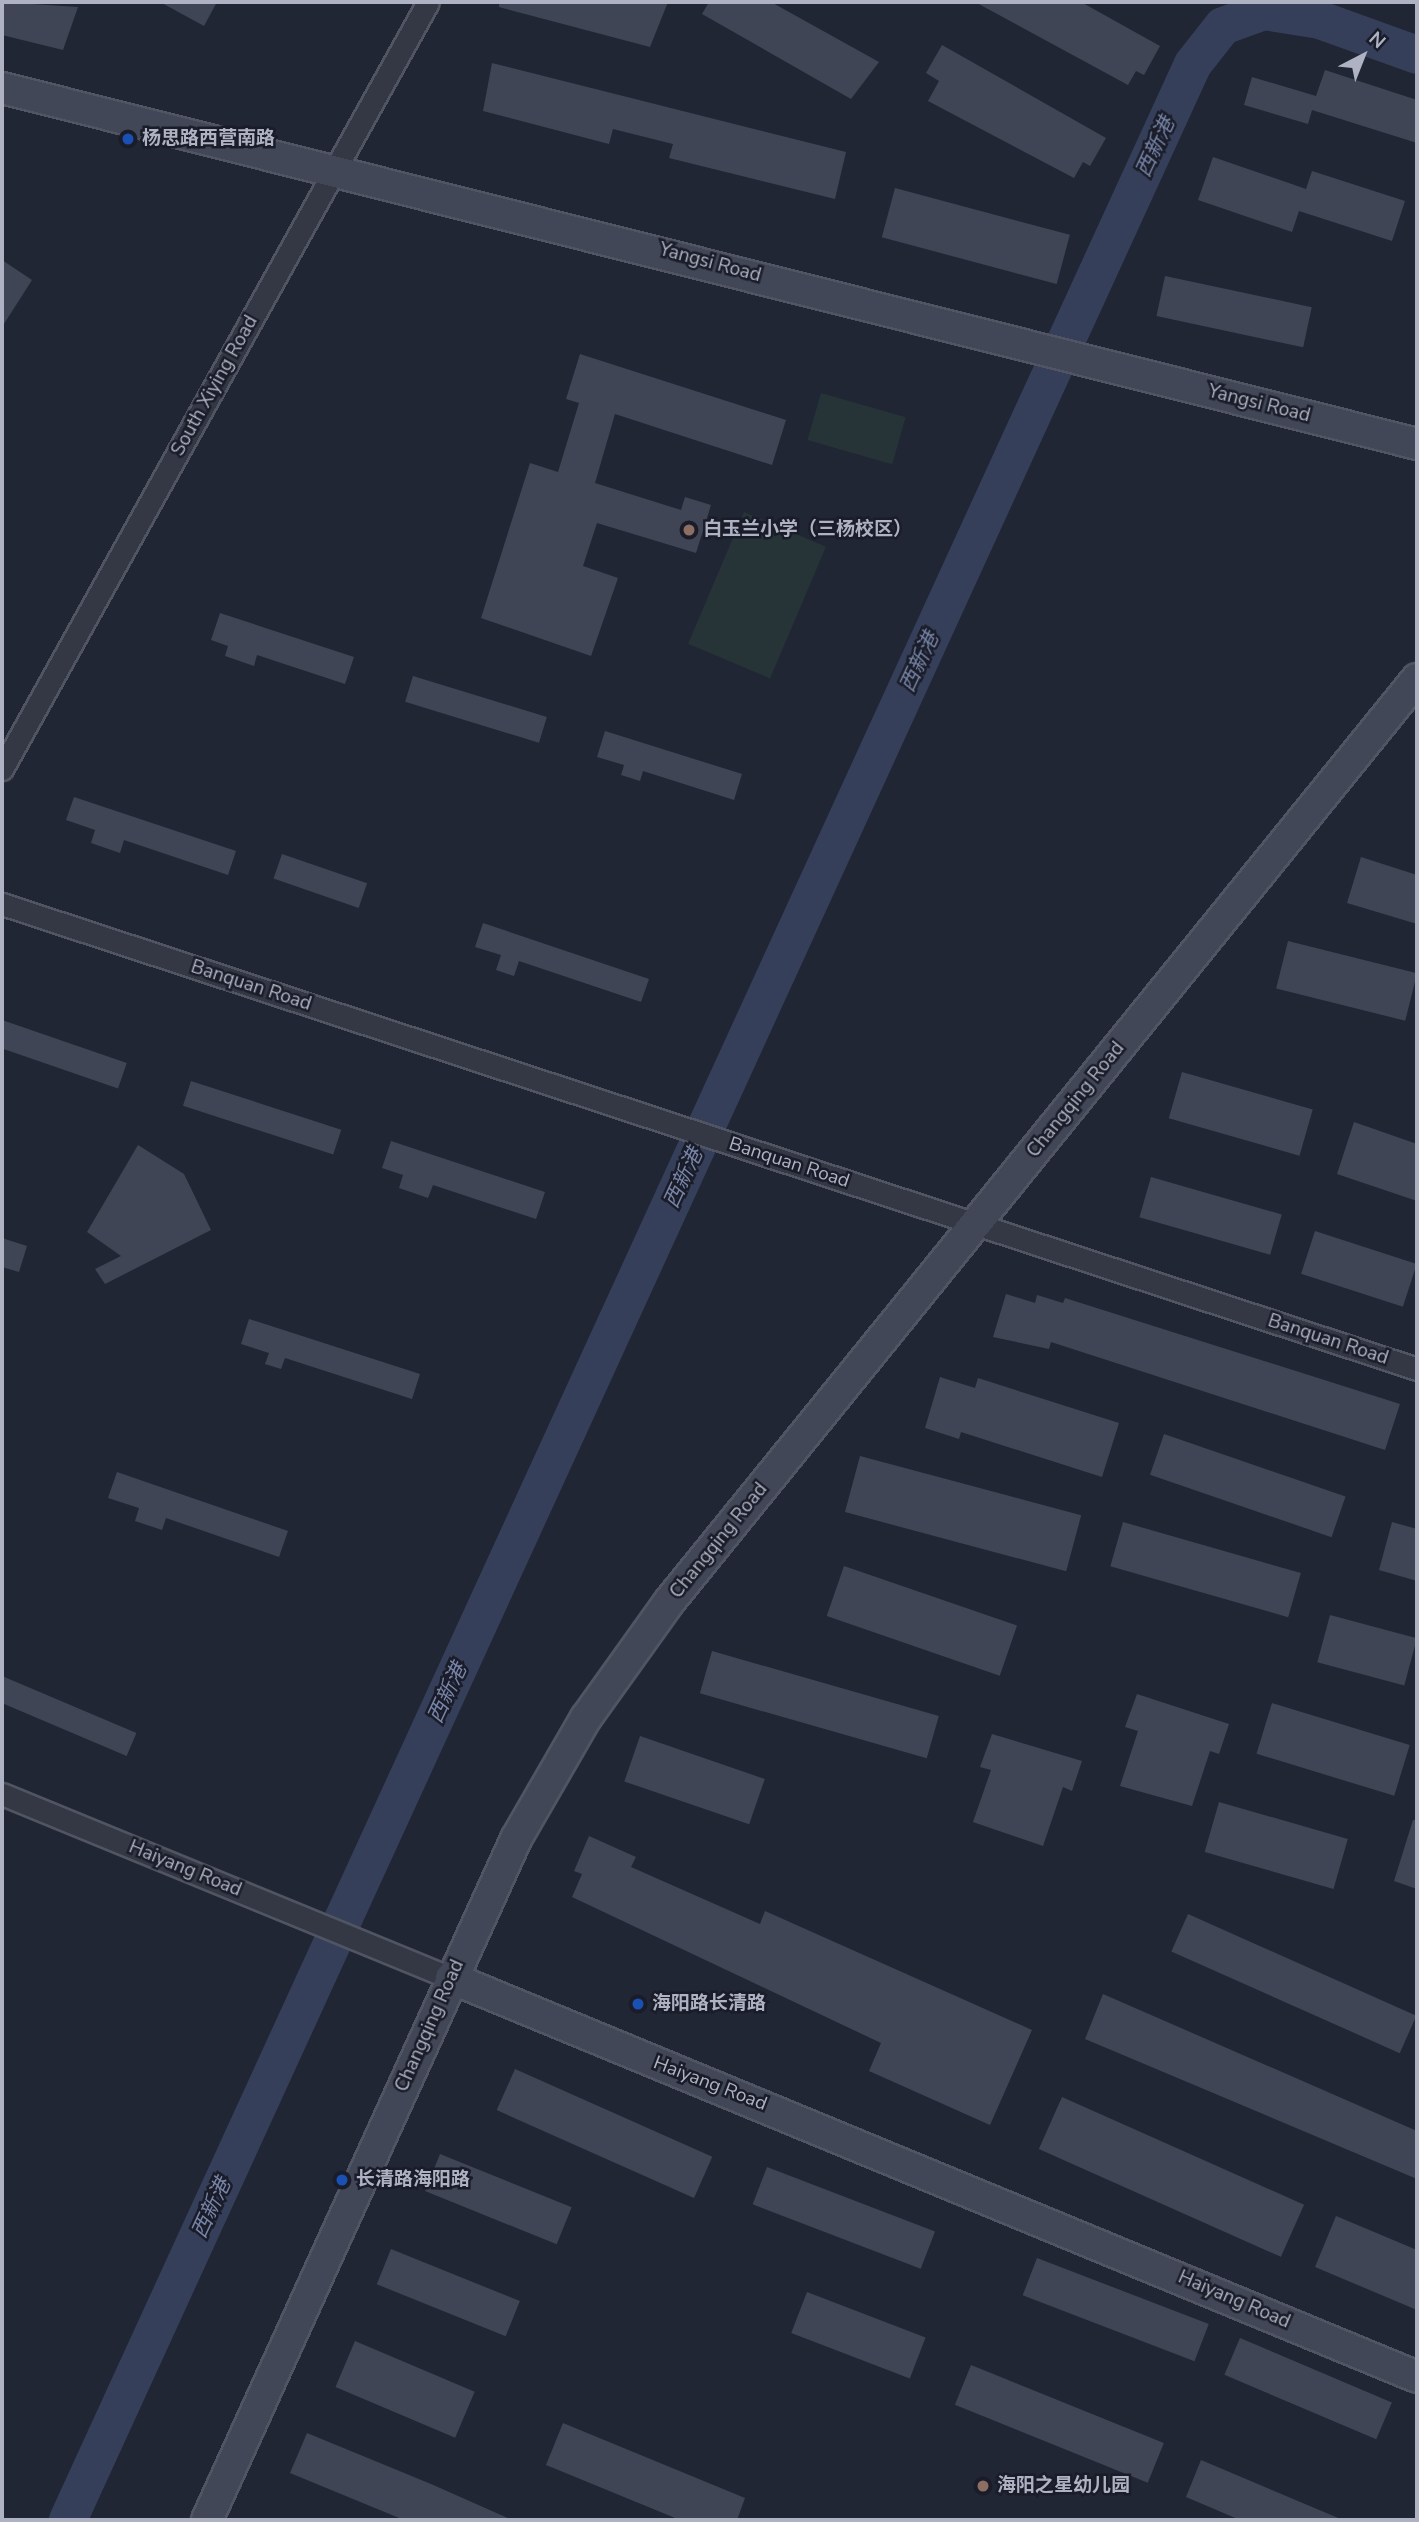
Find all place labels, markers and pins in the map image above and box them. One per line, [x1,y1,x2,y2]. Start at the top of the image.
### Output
place label: 杨思路西营南路 [142,128,275,150]
marker: 杨思路西营南路 [120,131,136,147]
place label: 白玉兰小学（三杨校区） [703,519,912,541]
marker: 白玉兰小学（三杨校区） [681,522,697,538]
place label: 海阳路长清路 [652,1993,766,2015]
marker: 海阳路长清路 [630,1996,646,2012]
place label: 长清路海阳路 [356,2169,470,2191]
marker: 长清路海阳路 [334,2172,350,2188]
place label: 海阳之星幼儿园 [997,2475,1130,2497]
marker: 海阳之星幼儿园 [975,2478,991,2494]

